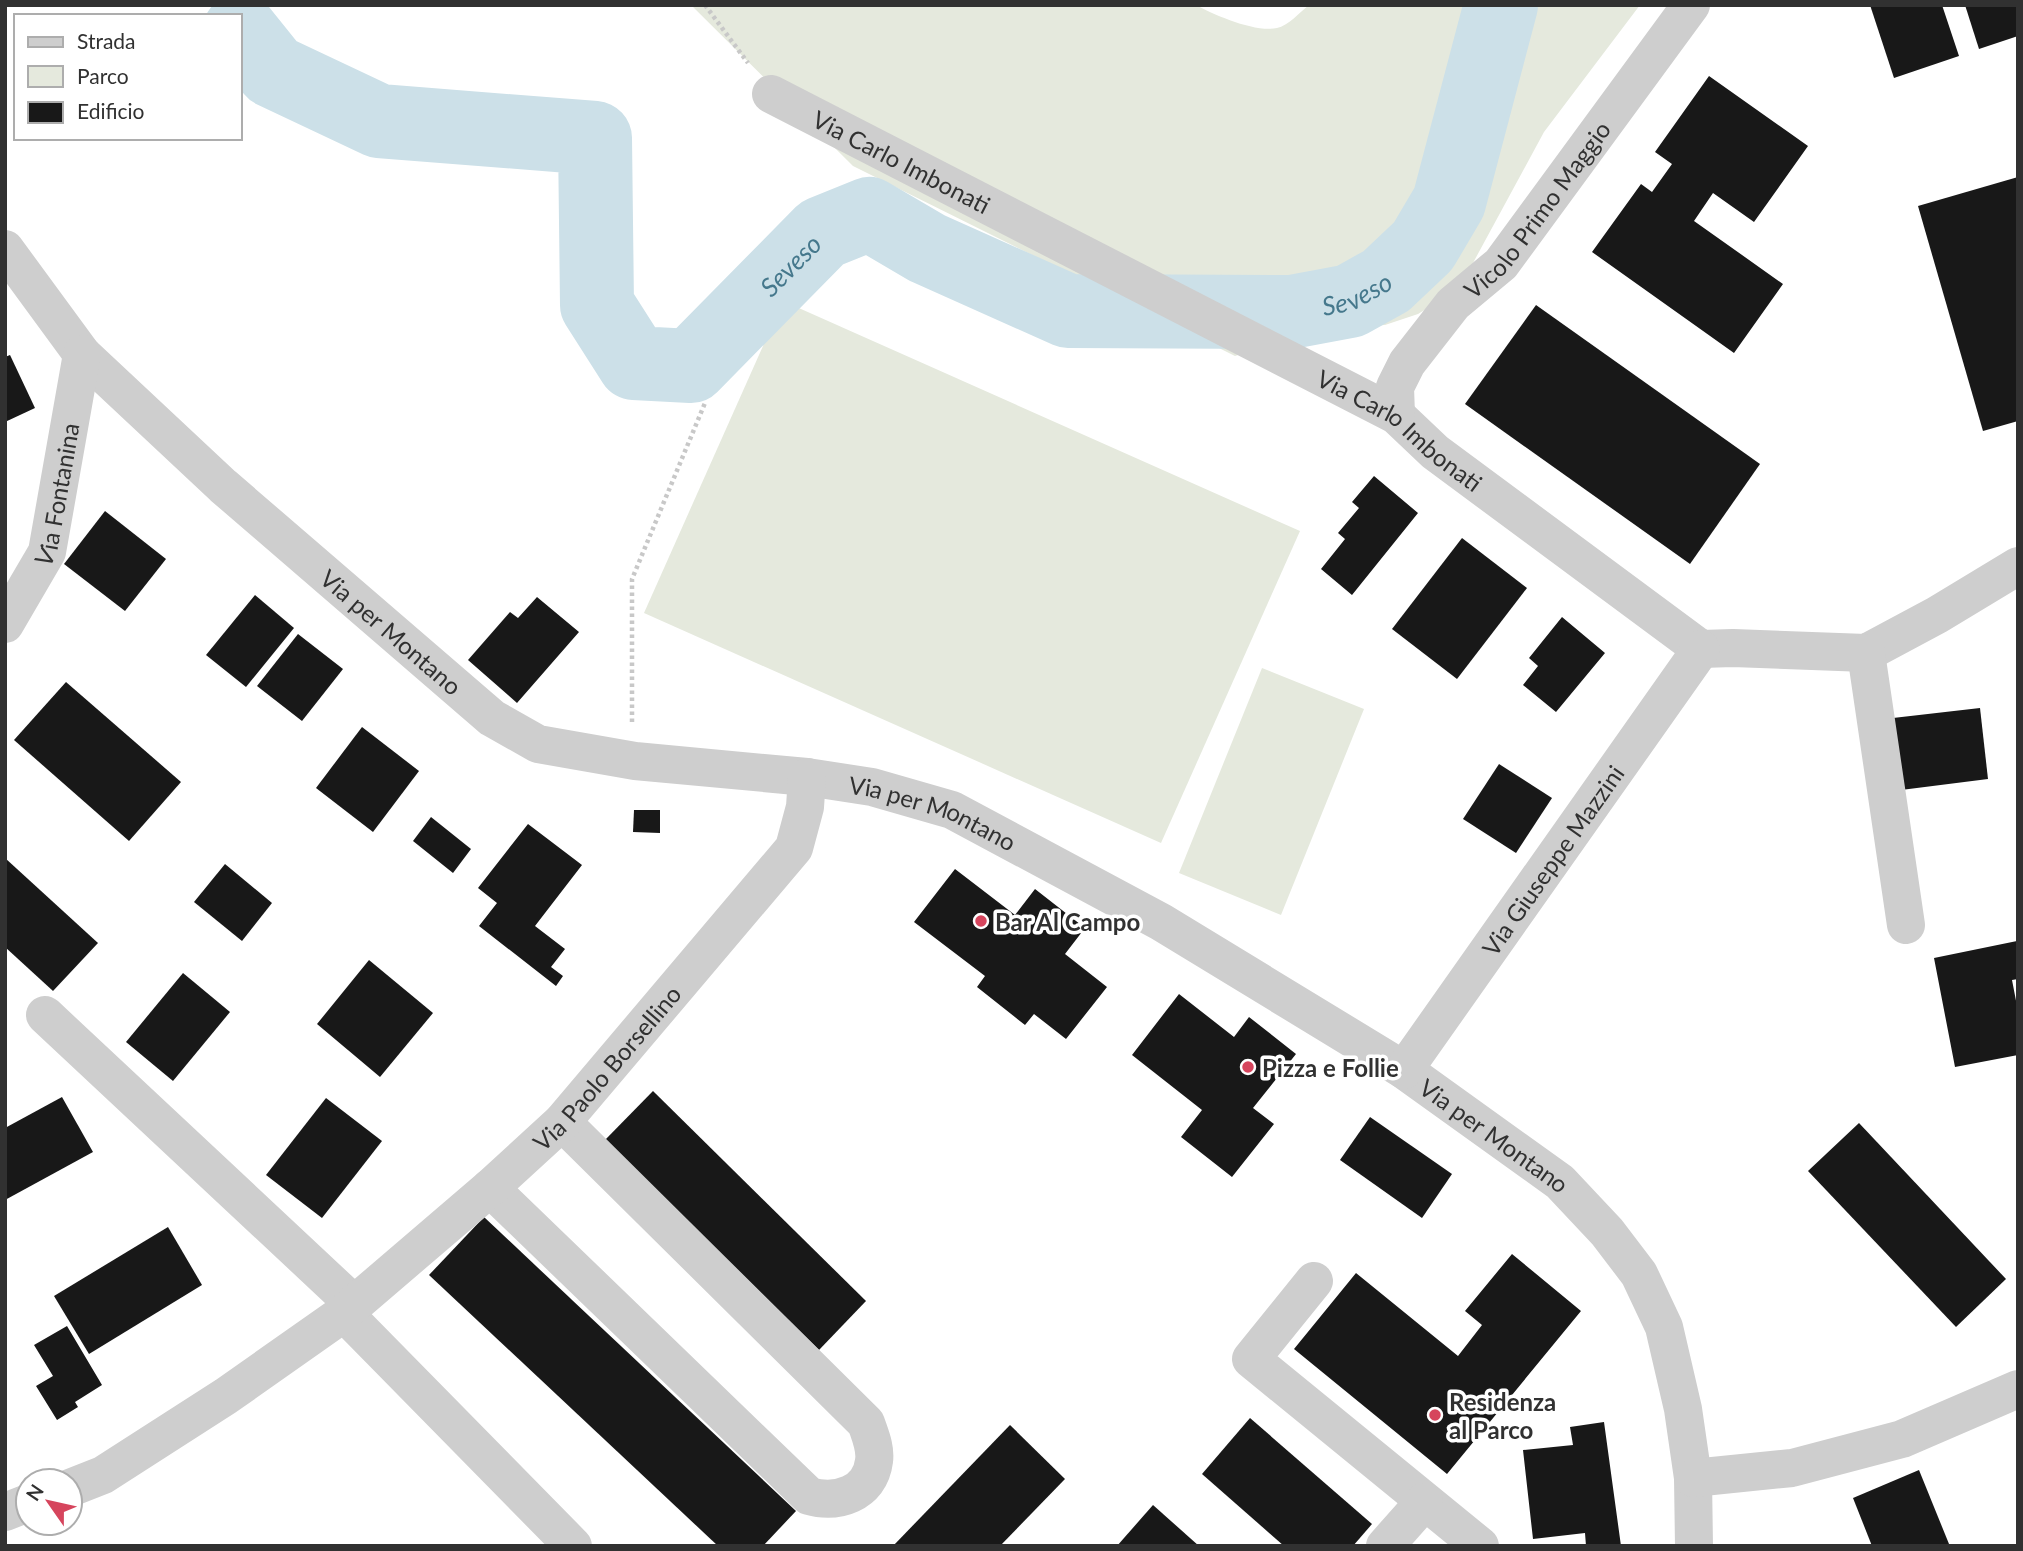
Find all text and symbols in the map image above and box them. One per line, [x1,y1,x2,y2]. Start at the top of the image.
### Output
legend [14,14,242,140]
text: Strada [77,28,136,53]
text: Parco [77,63,129,88]
text: Edificio [77,98,145,123]
street label: Via Carlo Imbonati [808,104,995,219]
street label: Vicolo Primo Maggio [1458,115,1616,304]
water label: Seveso [753,228,828,303]
water label: Seveso [1319,265,1398,322]
street label: Via Carlo Imbonati [1312,363,1488,497]
street label: Via Fontanina [28,421,84,571]
street label: Via per Montano [315,563,468,700]
street label: Via Giuseppe Mazzini [1475,759,1629,961]
street label: Via per Montano [847,769,1021,856]
place label: Bar Al Campo [995,907,1140,936]
marker: Bar Al Campo [973,913,989,929]
street label: Via Paolo Borsellino [527,979,686,1156]
place label: Pizza e Follie [1262,1053,1399,1082]
marker: Pizza e Follie [1240,1059,1256,1075]
street label: Via per Montano [1414,1072,1576,1198]
place label: Residenza al Parco [1449,1387,1556,1444]
marker: Residenza al Parco [1427,1407,1443,1423]
north arrow [14,1467,84,1537]
text: N [21,1480,48,1505]

